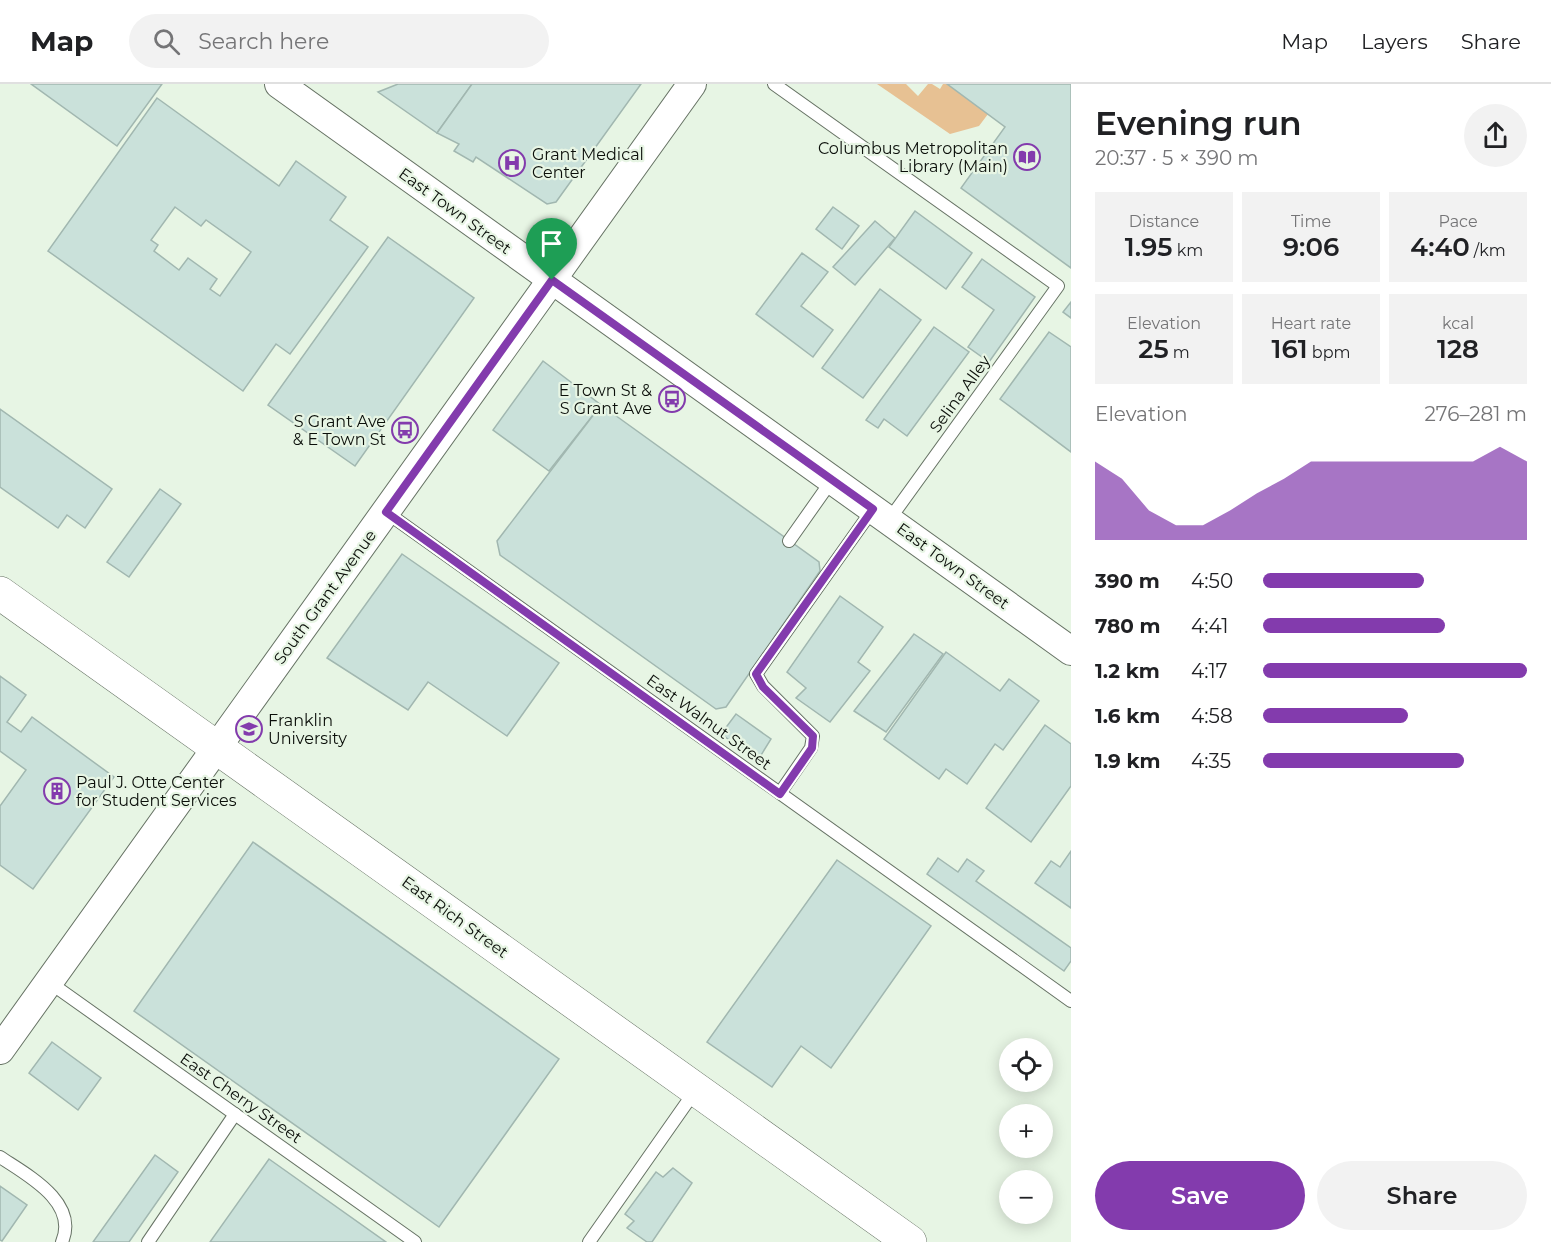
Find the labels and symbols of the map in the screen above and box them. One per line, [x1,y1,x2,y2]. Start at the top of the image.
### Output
place label: Columbus Metropolitan Library (Main) [818,139,1008,176]
library icon: Columbus Metropolitan Library (Main) [1012,142,1042,172]
place label: Grant Medical Center [532,145,644,182]
hospital icon: Grant Medical Center [497,148,527,178]
street label: East Town Street [395,164,515,258]
pin [526,218,577,280]
street label: Selina Alley [926,351,995,436]
place label: E Town St & S Grant Ave [559,381,652,418]
bus stop icon: E Town St & S Grant Ave [657,384,687,414]
place label: S Grant Ave & E Town St [293,412,387,449]
bus stop icon: S Grant Ave & E Town St [390,415,420,445]
street label: East Town Street [893,519,1013,613]
street label: South Grant Avenue [270,526,380,668]
street label: East Walnut Street [643,670,776,774]
place label: Franklin University [268,711,347,748]
school or university icon: Franklin University [234,714,264,744]
place label: Paul J. Otte Center for Student Services [76,773,237,810]
building icon: Paul J. Otte Center for Student Services [42,776,72,806]
street label: East Rich Street [398,872,512,962]
street label: East Cherry Street [176,1049,306,1147]

